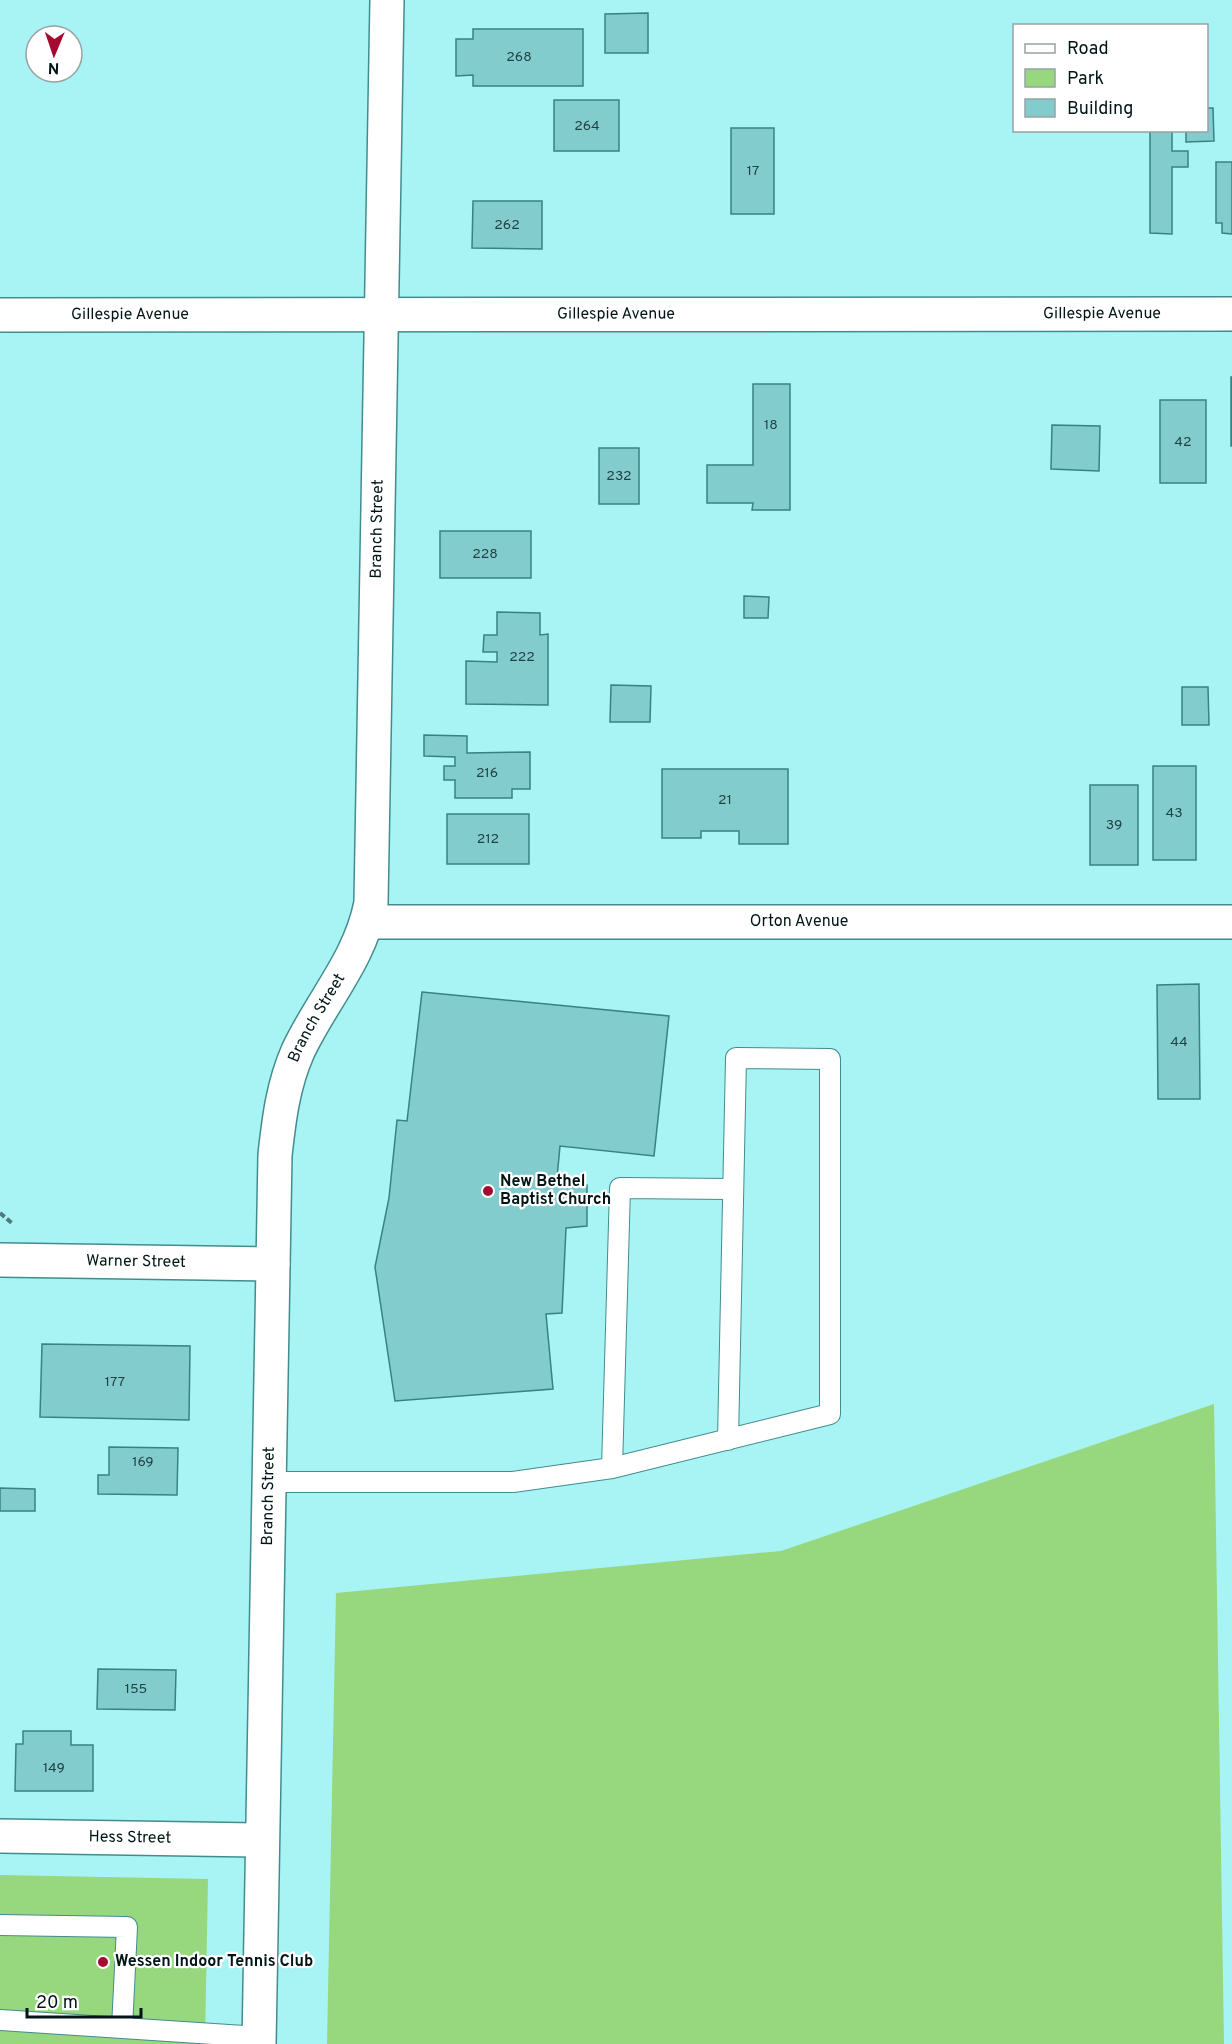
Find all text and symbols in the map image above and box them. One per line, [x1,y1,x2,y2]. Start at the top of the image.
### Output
north arrow [24,24,84,84]
legend [1013,24,1208,132]
text: Road [1067,38,1109,61]
house number: 268 [506,49,532,66]
text: N [47,57,60,77]
text: Park [1067,68,1104,91]
text: Building [1067,98,1133,121]
house number: 264 [574,118,600,135]
house number: 17 [747,163,759,180]
house number: 262 [494,217,520,234]
street label: Gillespie Avenue [557,304,675,325]
street label: Gillespie Avenue [1043,304,1161,324]
street label: Gillespie Avenue [71,305,189,325]
house number: 18 [764,417,778,434]
house number: 42 [1174,434,1192,451]
house number: 232 [606,468,632,485]
street label: Branch Street [367,479,389,579]
house number: 228 [472,546,498,563]
house number: 222 [509,649,535,666]
house number: 216 [476,765,498,782]
house number: 21 [718,792,732,809]
house number: 43 [1165,805,1183,822]
house number: 39 [1106,817,1122,834]
house number: 212 [477,831,499,848]
street label: Orton Avenue [750,912,848,932]
street label: Branch Street [284,970,350,1066]
house number: 44 [1170,1034,1188,1051]
place label: New Bethel Baptist Church [500,1172,611,1210]
marker: New Bethel Baptist Church [481,1184,495,1198]
street label: Warner Street [86,1251,186,1273]
house number: 177 [105,1374,125,1391]
street label: Branch Street [258,1446,280,1546]
house number: 169 [132,1454,154,1471]
house number: 155 [125,1681,147,1698]
house number: 149 [43,1760,65,1777]
street label: Hess Street [89,1827,171,1849]
place label: Wessen Indoor Tennis Club [115,1952,313,1972]
marker: Wessen Indoor Tennis Club [96,1955,110,1969]
scale bar [27,1981,141,2019]
text: 20 m [36,1992,78,2015]

